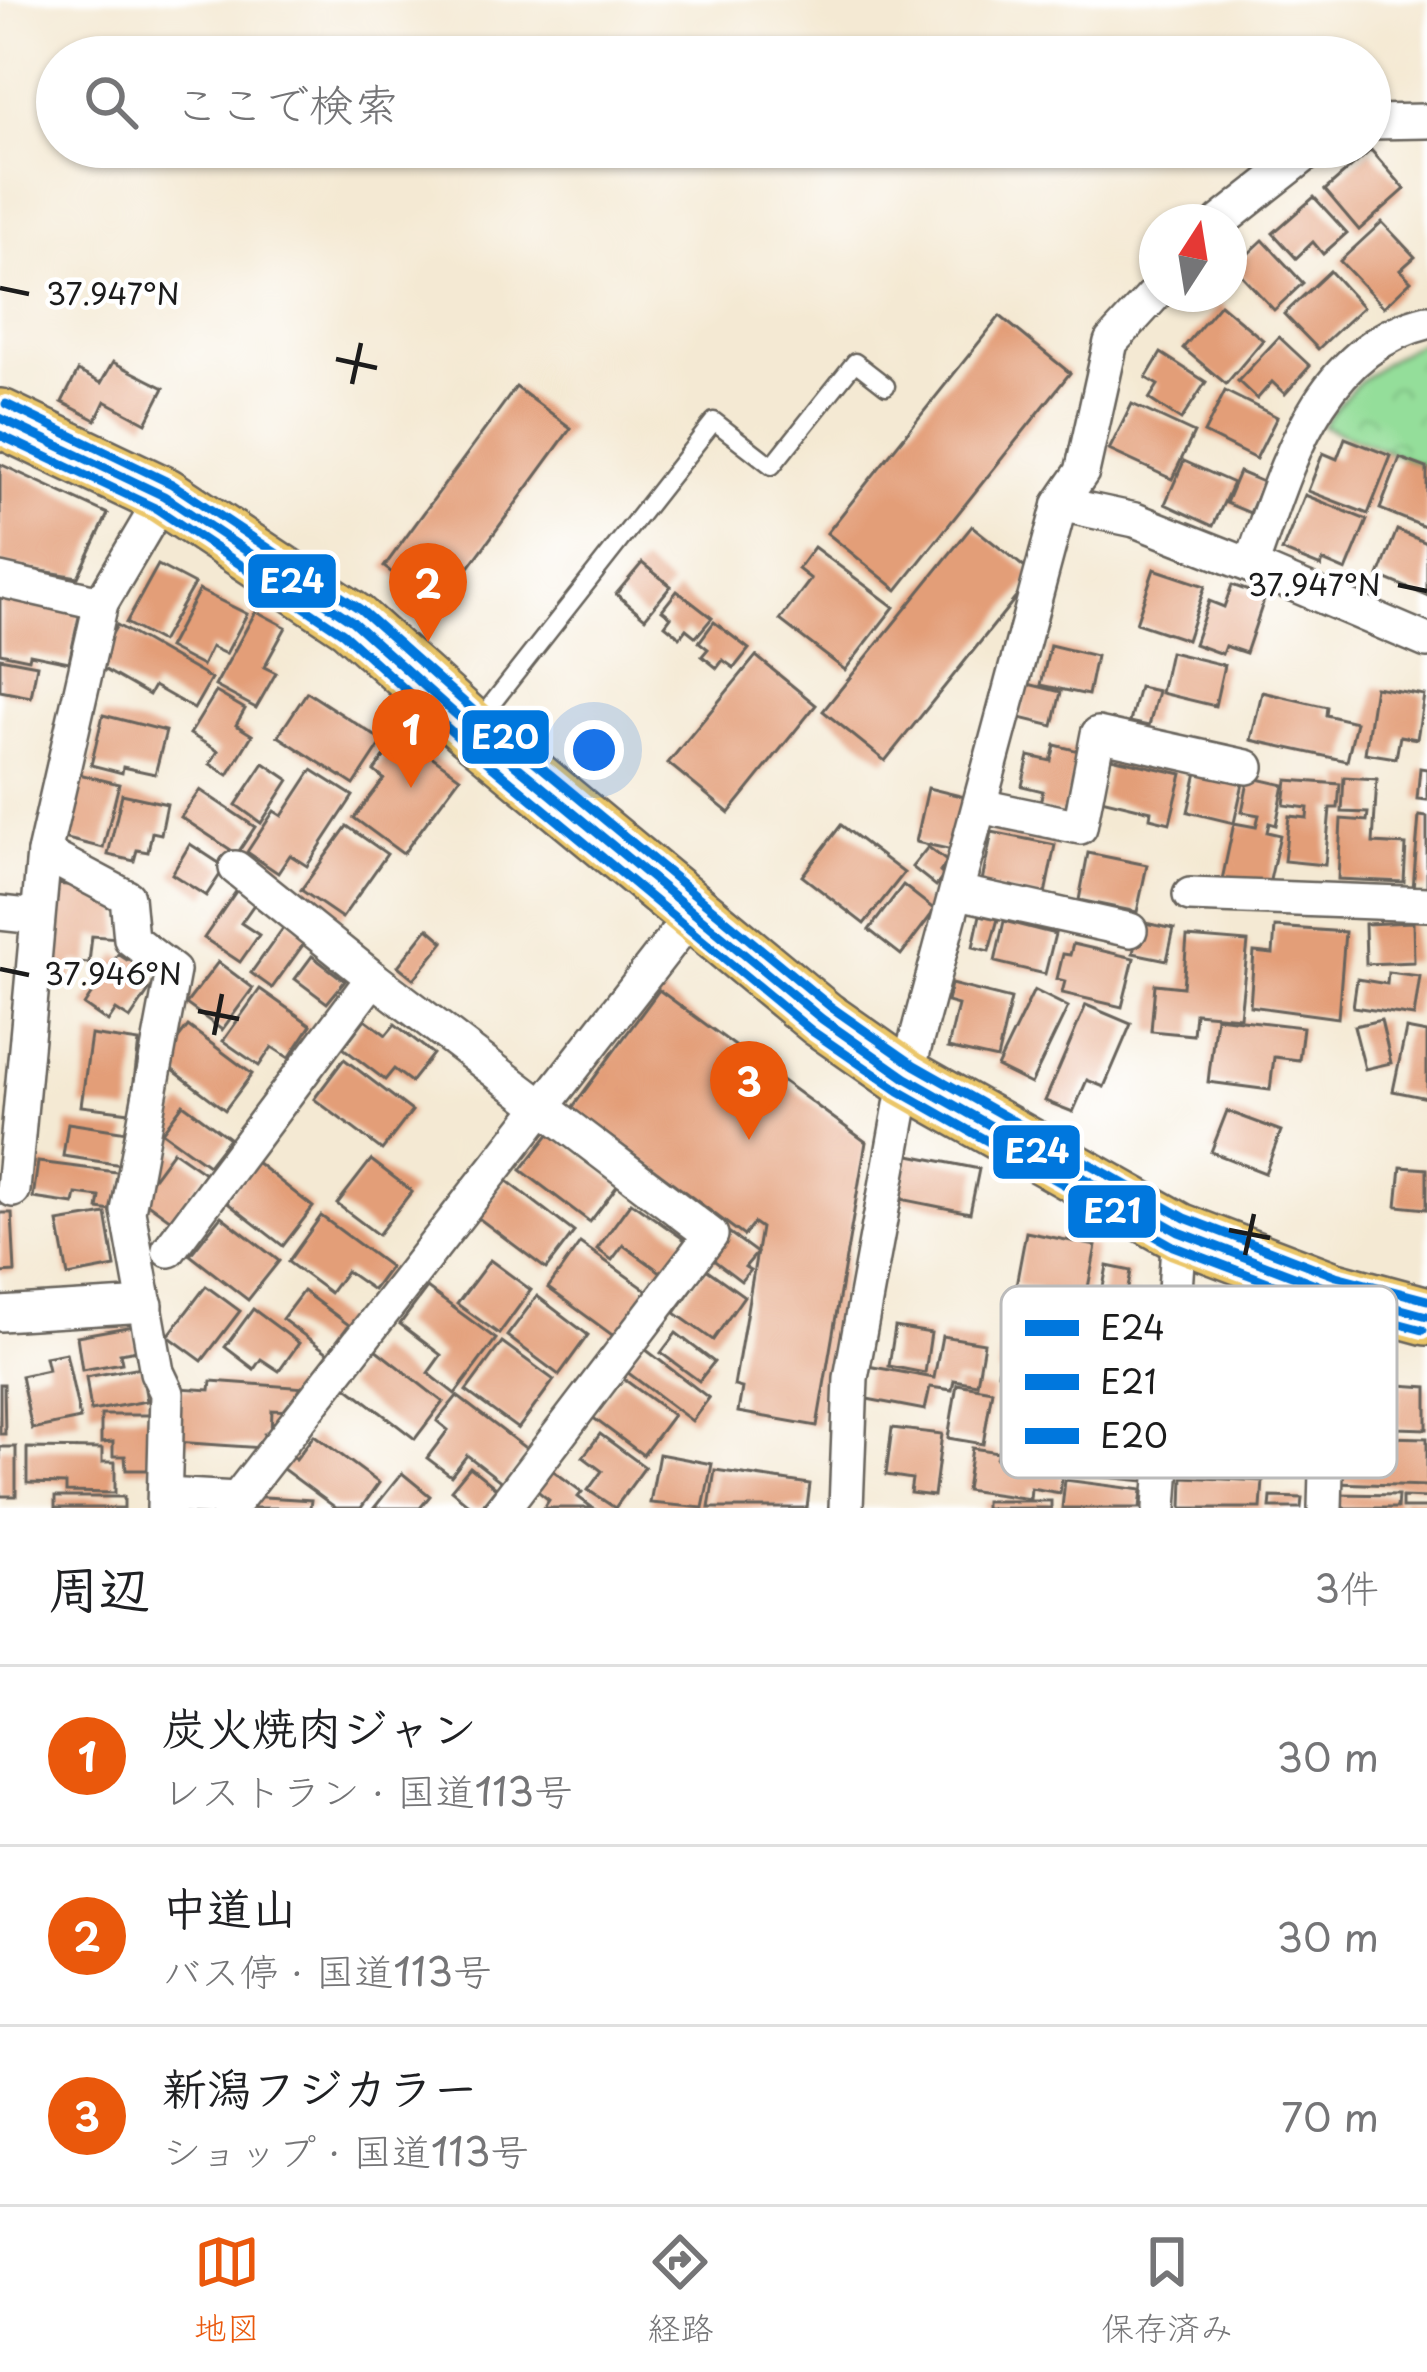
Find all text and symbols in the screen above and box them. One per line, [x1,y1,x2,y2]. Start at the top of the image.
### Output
search box [36,36,1391,168]
text: ここで検索 [174,68,399,136]
icon: search [78,69,144,135]
north arrow [1139,204,1247,312]
text: 37.947°N [46,270,180,315]
pin: 2 [389,543,467,642]
line badge: E24 [246,552,338,610]
text: E24 [259,554,325,604]
text: 37.947°N [1247,561,1381,606]
pin: 1 [372,689,450,788]
line badge: E20 [460,708,551,766]
text: E20 [471,710,539,760]
your location [564,720,624,780]
text: 37.946°N [44,950,182,995]
pin: 3 [710,1041,788,1140]
line badge: E24 [991,1123,1082,1181]
text: E24 [1004,1124,1070,1174]
line badge: E21 [1066,1183,1158,1240]
text: E21 [1083,1184,1141,1234]
legend [1001,1286,1397,1478]
text: E24 [1100,1301,1165,1351]
text: E21 [1100,1355,1157,1405]
text: E20 [1100,1409,1168,1459]
text: 周辺 [48,1548,150,1625]
text: 3件 [1314,1557,1379,1616]
text: 炭火焼肉ジャン [162,1692,477,1760]
text: 1 [78,1726,96,1785]
text: 30 m [1276,1726,1379,1785]
text: レストラン · 国道113号 [162,1760,573,1819]
text: 中道山 [162,1872,297,1940]
text: 2 [73,1906,101,1965]
text: 30 m [1276,1906,1379,1965]
text: バス停 · 国道113号 [162,1940,492,1999]
text: 新潟フジカラー [162,2052,478,2120]
text: 3 [74,2086,100,2145]
text: 70 m [1281,2086,1379,2145]
text: ショップ · 国道113号 [162,2120,529,2179]
tab: 地図 [194,2229,260,2351]
tab: 経路 [647,2229,713,2351]
tab: 保存済み [1101,2229,1233,2351]

